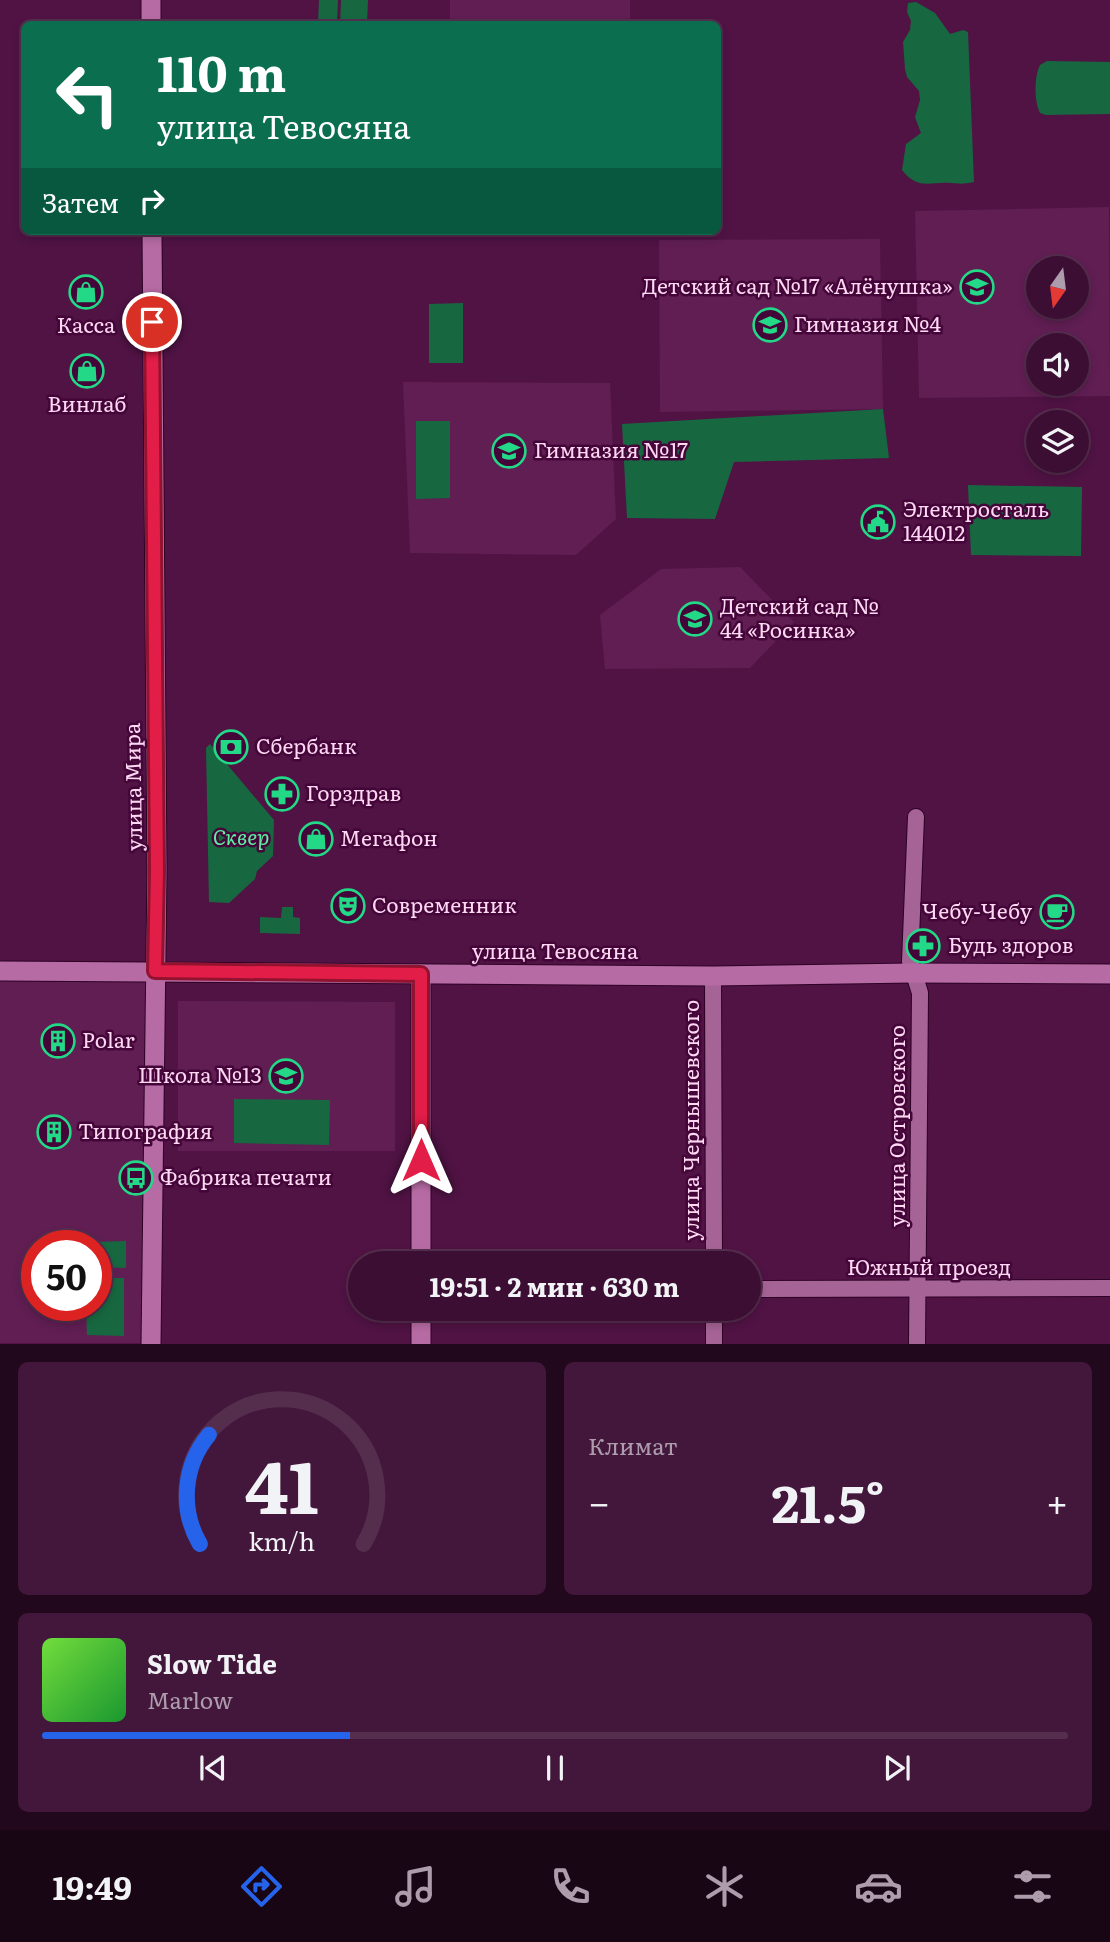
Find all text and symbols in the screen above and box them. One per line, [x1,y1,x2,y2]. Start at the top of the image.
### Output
text: 110 m [157,34,286,107]
icon: left [42,49,133,140]
text: улица Тевосяна [157,101,411,149]
text: Затем [42,182,119,221]
icon: right [133,182,171,220]
north arrow [1026,256,1088,318]
map controls [1026,256,1089,473]
school or university icon: Детский сад №17 «Алёнушка» [958,268,996,306]
place label: Детский сад №17 «Алёнушка» [642,269,953,300]
shop icon: Касса [67,273,105,311]
pin [122,292,182,352]
icon: arrive [133,303,171,341]
school or university icon: Гимназия №4 [751,306,789,344]
place label: Гимназия №4 [794,307,941,338]
place label: Касса [57,308,116,339]
button: sound [1026,333,1089,396]
shop icon: Винлаб [68,352,106,390]
place label: Винлаб [48,387,126,418]
button: layers [1026,410,1089,473]
school or university icon: Гимназия №17 [490,432,528,470]
place label: Гимназия №17 [534,433,688,464]
place label: Электросталь 144012 [903,492,1049,547]
public building icon: Электросталь 144012 [859,503,897,541]
place label: Детский сад № 44 «Росинка» [720,589,879,644]
school or university icon: Детский сад № 44 «Росинка» [676,600,714,638]
street label: улица Мира [115,722,148,851]
bank icon: Сбербанк [212,728,250,766]
place label: Сбербанк [256,729,357,760]
pharmacy icon: Горздрав [263,775,301,813]
place label: Горздрав [306,776,401,807]
park label: Сквер [213,820,269,851]
shop icon: Мегафон [297,820,335,858]
place label: Мегафон [340,821,438,852]
theatre icon: Современник [329,887,367,925]
place label: Современник [372,888,517,919]
cafe icon: Чебу-Чебу [1038,893,1076,931]
place label: Чебу-Чебу [922,894,1033,925]
pharmacy icon: Будь здоров [904,927,942,965]
place label: Будь здоров [948,928,1074,959]
street label: улица Тевосяна [472,934,639,965]
street label: улица Чернышевского [674,1000,705,1240]
building icon: Polar [39,1022,77,1060]
place label: Polar [82,1023,135,1054]
street label: улица Островского [880,1025,911,1227]
school or university icon: Школа №13 [267,1057,305,1095]
place label: Школа №13 [138,1058,262,1089]
building icon: Типография [35,1113,73,1151]
place label: Типография [78,1114,212,1145]
position arrow [384,1123,458,1197]
bus stop icon: Фабрика печати [117,1159,155,1197]
place label: Фабрика печати [160,1160,332,1191]
speed limit sign: 50 [21,1230,112,1321]
street label: Южный проезд [847,1250,1011,1281]
text: 19:51 · 2 мин · 630 m [429,1266,680,1305]
text: Климат [588,1428,678,1462]
text: 41 [245,1429,319,1537]
text: 21.5° [771,1462,885,1539]
text: − [588,1472,610,1529]
text: + [1046,1472,1068,1529]
text: km/h [249,1522,315,1559]
text: Slow Tide [147,1643,277,1682]
text: Marlow [147,1682,233,1716]
icon: previous [194,1749,232,1787]
icon: pause [536,1749,574,1787]
icon: next [878,1749,916,1787]
text: 19:49 [53,1862,132,1910]
icon: directions [237,1862,286,1911]
icon: music [391,1862,440,1911]
icon: phone [546,1862,595,1911]
icon: climate [700,1862,749,1911]
icon: car [854,1862,903,1911]
icon: filters [1008,1862,1057,1911]

